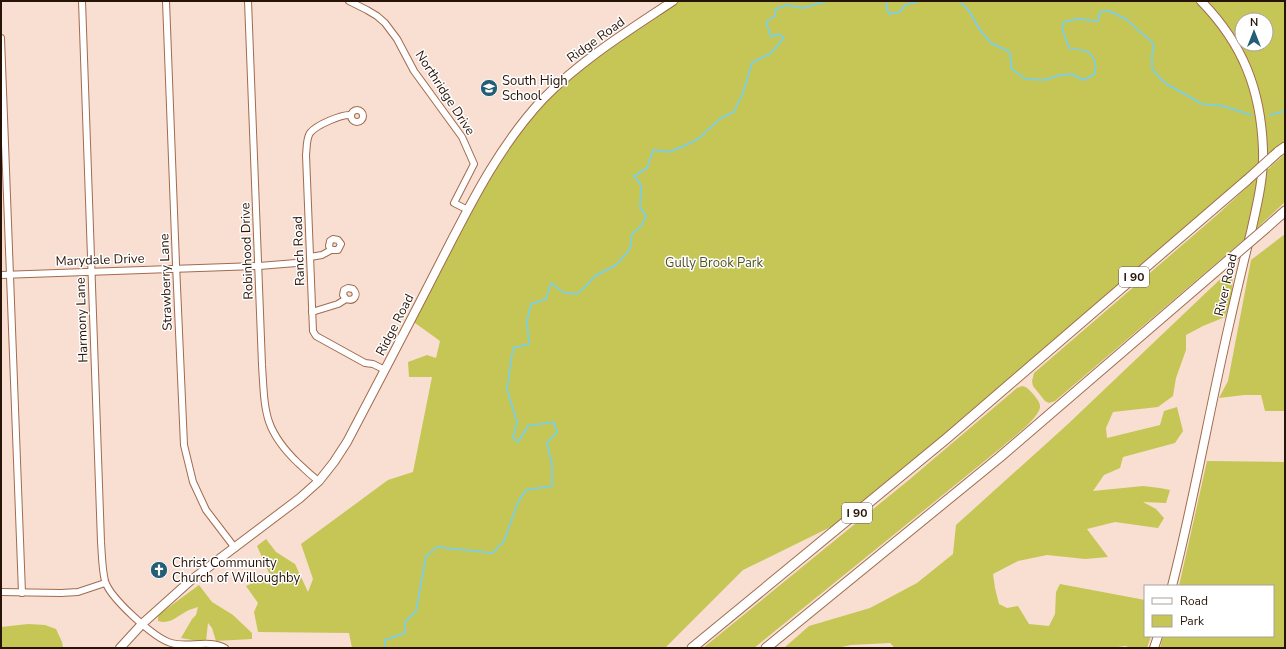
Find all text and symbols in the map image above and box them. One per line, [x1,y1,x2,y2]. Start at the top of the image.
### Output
north arrow [1234,12,1274,52]
street label: Ridge Road [563,13,629,67]
text: N [1250,15,1258,30]
street label: Northridge Drive [411,47,479,139]
place label: South High School [502,72,568,105]
school or university icon: South High School [479,78,499,98]
street label: Robinhood Drive [236,202,258,300]
street label: Ranch Road [289,216,309,286]
street label: Strawberry Lane [155,233,177,331]
street label: Marydale Drive [55,249,145,271]
street label: River Road [1210,252,1242,318]
park label: Gully Brook Park [665,254,763,272]
road number: I 90 [1119,267,1149,287]
street label: Harmony Lane [72,277,92,363]
street label: Ridge Road [372,291,418,359]
road number: I 90 [842,503,872,523]
place label: Christ Community Church of Willoughby [172,554,301,587]
church icon: Christ Community Church of Willoughby [149,560,169,580]
legend [1144,585,1274,637]
text: Road [1180,593,1208,609]
text: Park [1180,613,1205,629]

